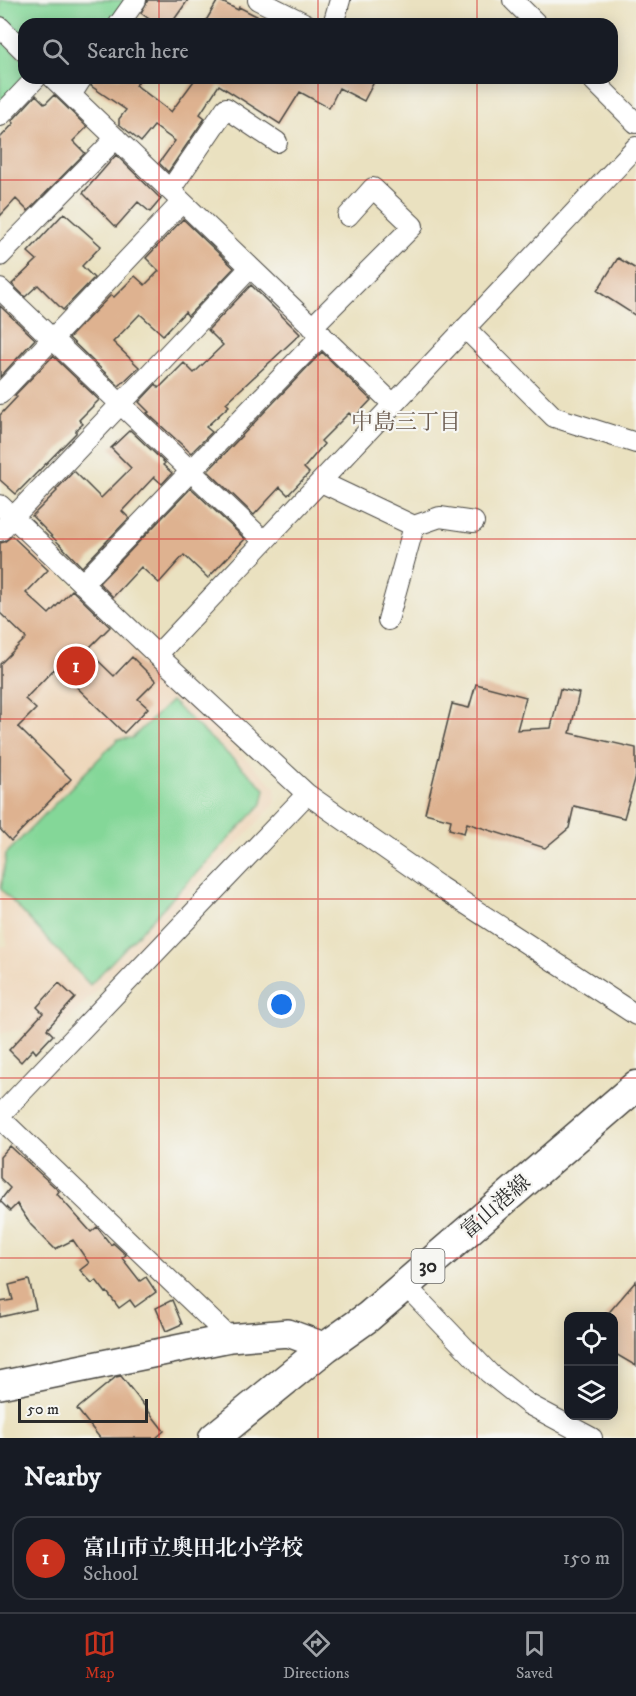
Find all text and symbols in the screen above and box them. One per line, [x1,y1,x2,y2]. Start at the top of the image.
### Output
search box [18,18,618,84]
icon: search [39,35,72,68]
text: Search here [87,38,189,65]
district label: 中島三丁目 [351,409,461,436]
pin: 1 [56,644,96,688]
your location [267,990,296,1019]
street label: 富山港線 [456,1170,536,1244]
road number: 30 [412,1249,444,1283]
map controls [564,1312,618,1420]
button: locate [564,1312,618,1366]
button: layers [564,1366,618,1420]
scale bar [18,1396,148,1424]
text: 50 m [27,1399,59,1419]
text: Nearby [24,1461,101,1494]
text: 富山市立奥田北小学校 [83,1535,303,1562]
text: 1 [42,1546,49,1571]
text: 150 m [563,1546,610,1571]
text: School [83,1562,138,1587]
tab: Map [83,1627,116,1683]
tab: Directions [283,1627,349,1683]
tab: Saved [516,1627,553,1683]

